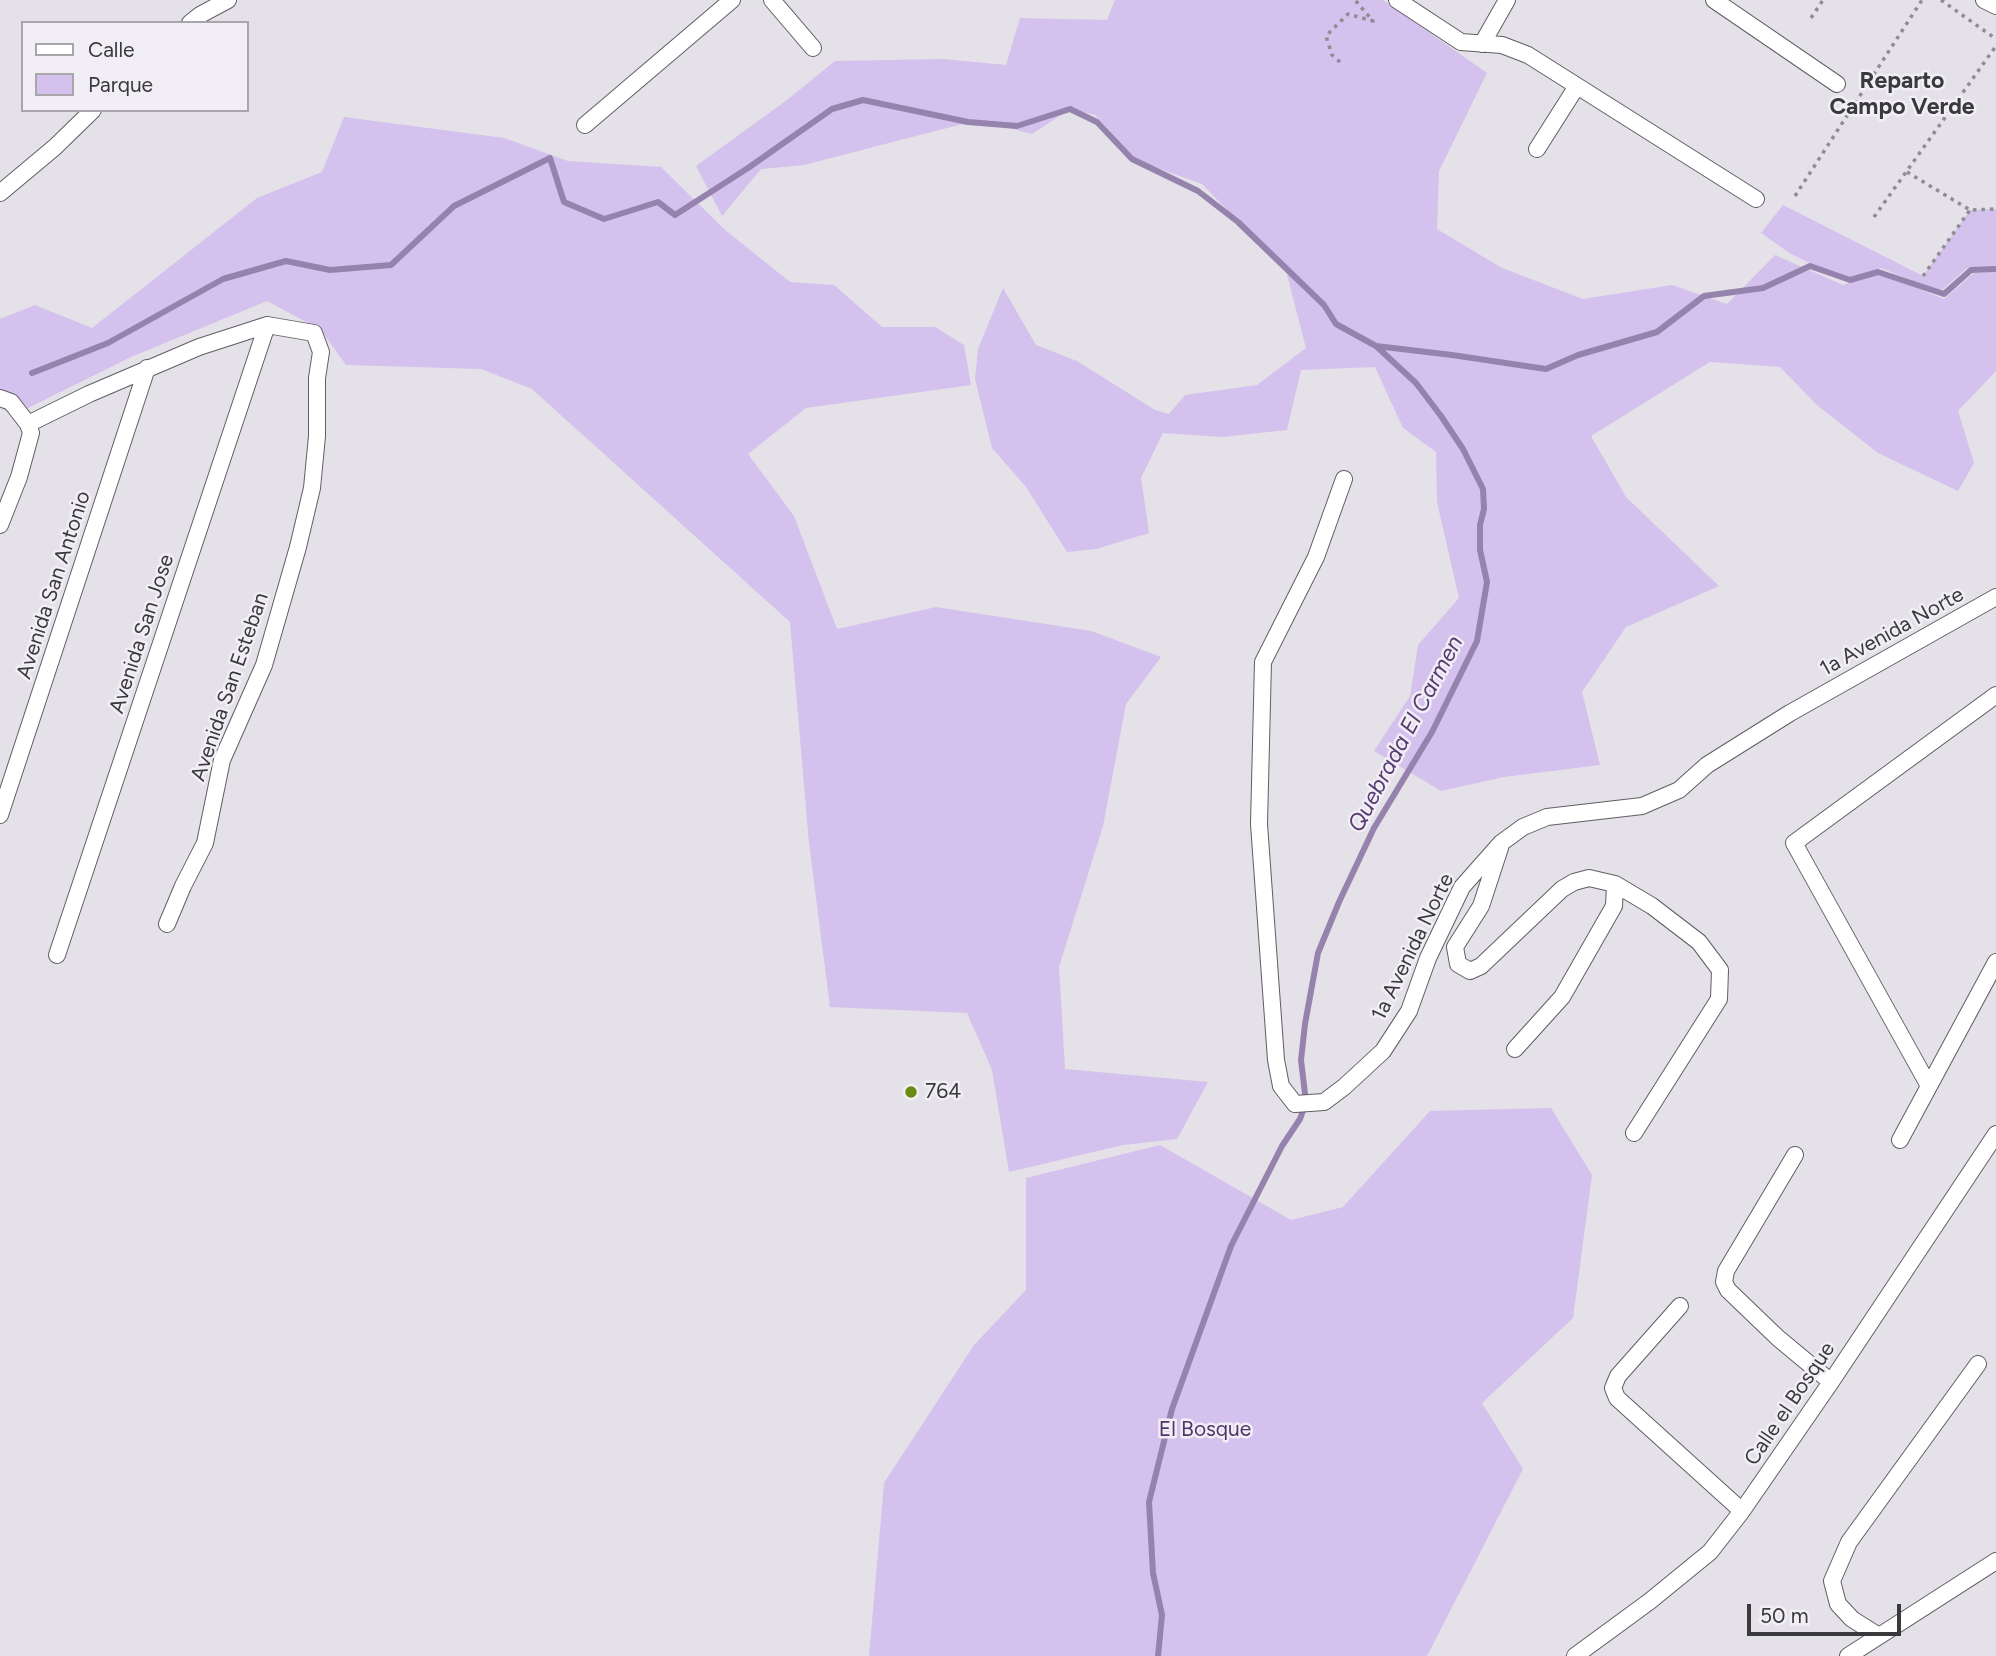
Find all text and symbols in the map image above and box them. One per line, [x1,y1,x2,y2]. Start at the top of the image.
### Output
legend [21,21,248,112]
text: Calle [88,37,135,62]
district label: Reparto Campo Verde [1829,67,1975,121]
text: Parque [88,72,153,97]
street label: Avenida San Antonio [12,488,96,682]
street label: Avenida San Jose [104,551,180,717]
street label: 1a Avenida Norte [1816,582,1968,682]
street label: Avenida San Esteban [186,589,274,785]
water label: Quebrada El Carmen [1343,631,1469,837]
street label: 1a Avenida Norte [1367,869,1459,1025]
place label: 764 [925,1079,961,1105]
marker: 764 [903,1084,919,1100]
street label: Calle el Bosque [1740,1338,1840,1470]
park label: El Bosque [1159,1417,1251,1443]
scale bar [1751,1590,1905,1634]
text: 50 m [1760,1603,1809,1628]

